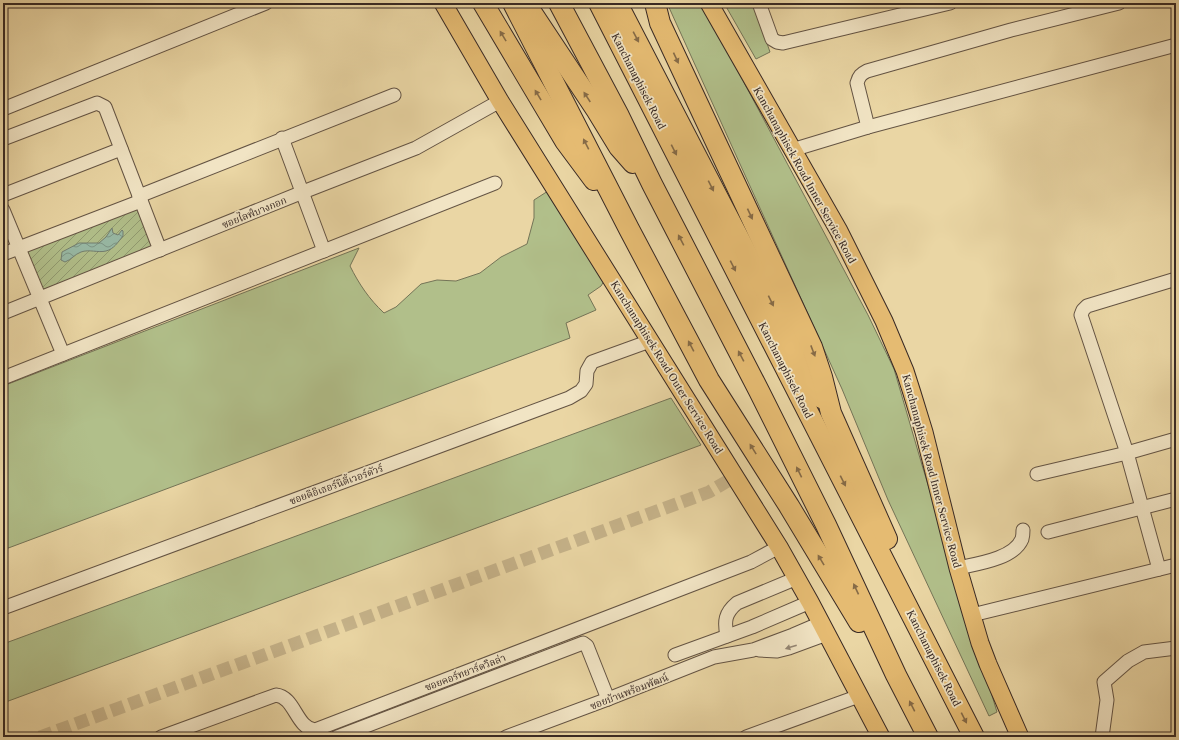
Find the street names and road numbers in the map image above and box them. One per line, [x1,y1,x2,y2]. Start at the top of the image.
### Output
street label: Kanchanaphisek Road [609,31,668,131]
street label: Kanchanaphisek Road Inner Service Road [750,85,859,266]
street label: ซอยไลฟ์บางกอก [220,193,288,231]
street label: Kanchanaphisek Road Outer Service Road [608,278,725,456]
street label: Kanchanaphisek Road [756,320,815,420]
street label: Kanchanaphisek Road Inner Service Road [899,373,964,569]
street label: ซอยดิอิเธอร์นิตี้เวอร์ดัวร์ [287,460,385,507]
street label: Kanchanaphisek Road [904,608,963,708]
street label: ซอยคอร์ทยาร์ดวิลล่า [423,651,508,694]
street label: ซอยบ้านพร้อมพัฒน์ [588,670,671,712]

